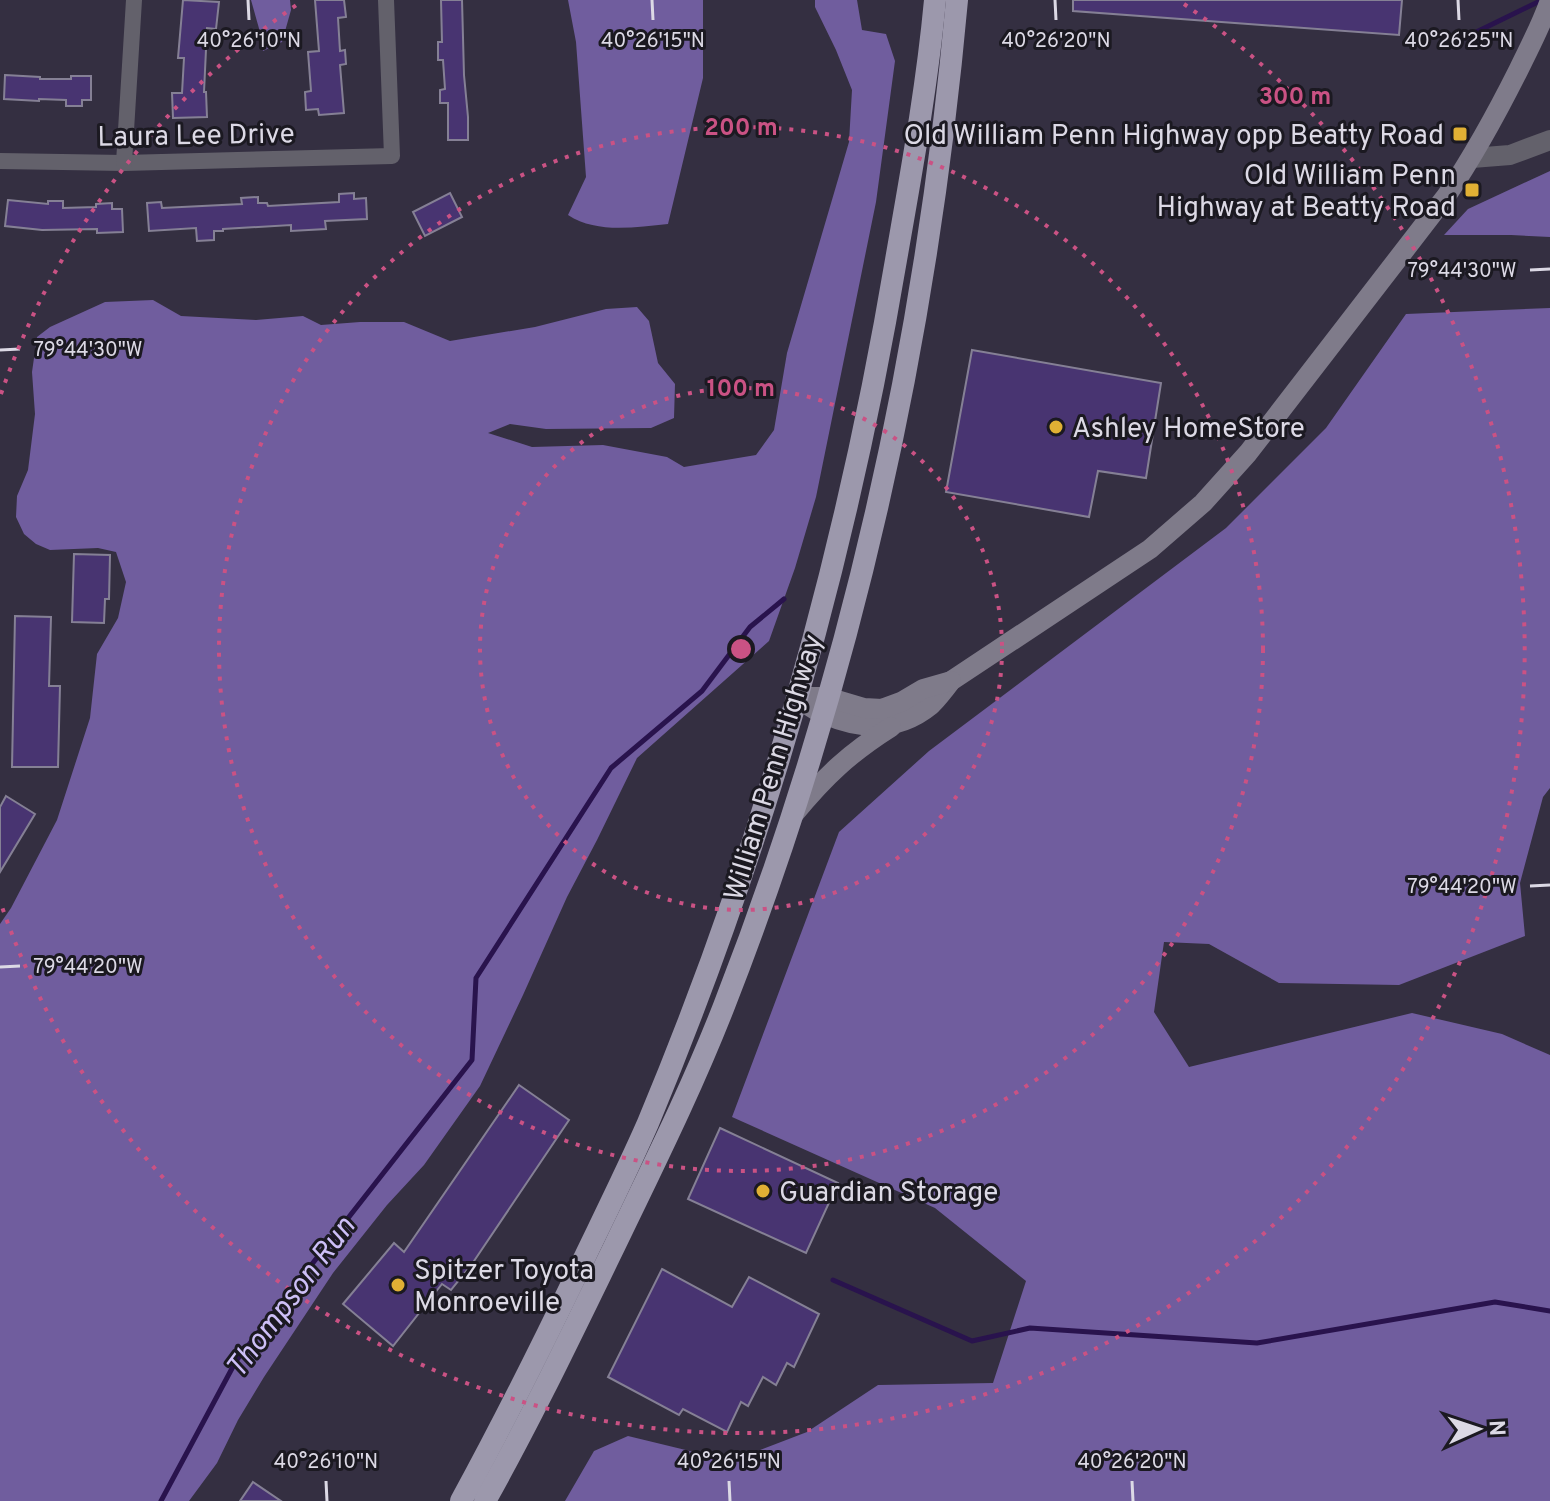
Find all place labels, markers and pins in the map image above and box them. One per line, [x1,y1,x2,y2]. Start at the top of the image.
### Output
place label: Old William Penn Highway opp Beatty Road [903,119,1444,155]
marker: Old William Penn Highway opp Beatty Road [1451,125,1469,143]
place label: Old William Penn Highway at Beatty Road [1156,159,1456,227]
marker: Old William Penn Highway at Beatty Road [1463,181,1481,199]
place label: Ashley HomeStore [1072,412,1305,448]
marker: Ashley HomeStore [1047,418,1065,436]
centre of rings [727,635,755,663]
place label: Guardian Storage [779,1176,998,1212]
marker: Guardian Storage [754,1182,772,1200]
place label: Spitzer Toyota Monroeville [414,1254,594,1322]
marker: Spitzer Toyota Monroeville [389,1276,407,1294]

